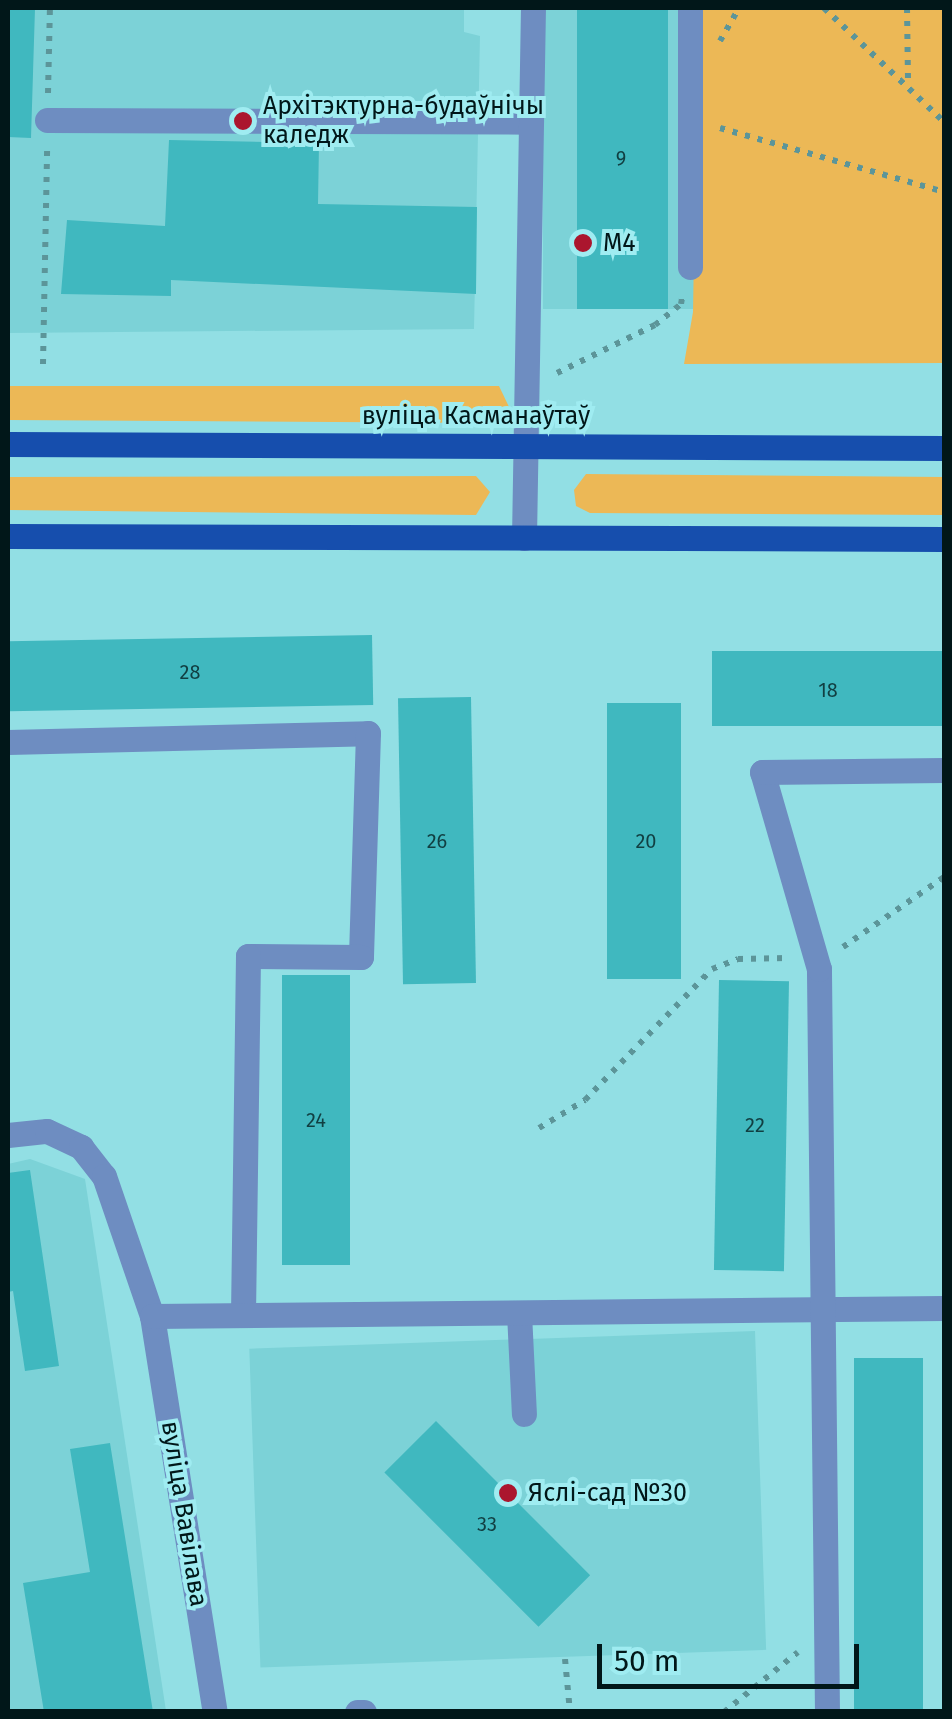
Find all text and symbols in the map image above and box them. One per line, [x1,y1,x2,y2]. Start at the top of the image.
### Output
place label: Архітэктурна-будаўнічы каледж [263,92,544,151]
marker: Архітэктурна-будаўнічы каледж [232,110,254,132]
house number: 9 [616,146,626,170]
place label: M4 [603,228,635,258]
marker: M4 [572,232,594,254]
street label: вуліца Касманаўтаў [362,401,590,431]
house number: 28 [180,660,200,684]
house number: 18 [818,678,838,702]
house number: 26 [427,829,447,853]
house number: 20 [635,829,657,853]
house number: 24 [306,1108,326,1132]
house number: 22 [745,1113,765,1137]
street label: вуліца Вавілава [155,1419,213,1609]
place label: Яслі-сад №30 [528,1478,687,1508]
marker: Яслі-сад №30 [497,1482,519,1504]
house number: 33 [477,1512,497,1536]
scale bar [602,1624,864,1686]
text: 50 m [614,1643,679,1679]

